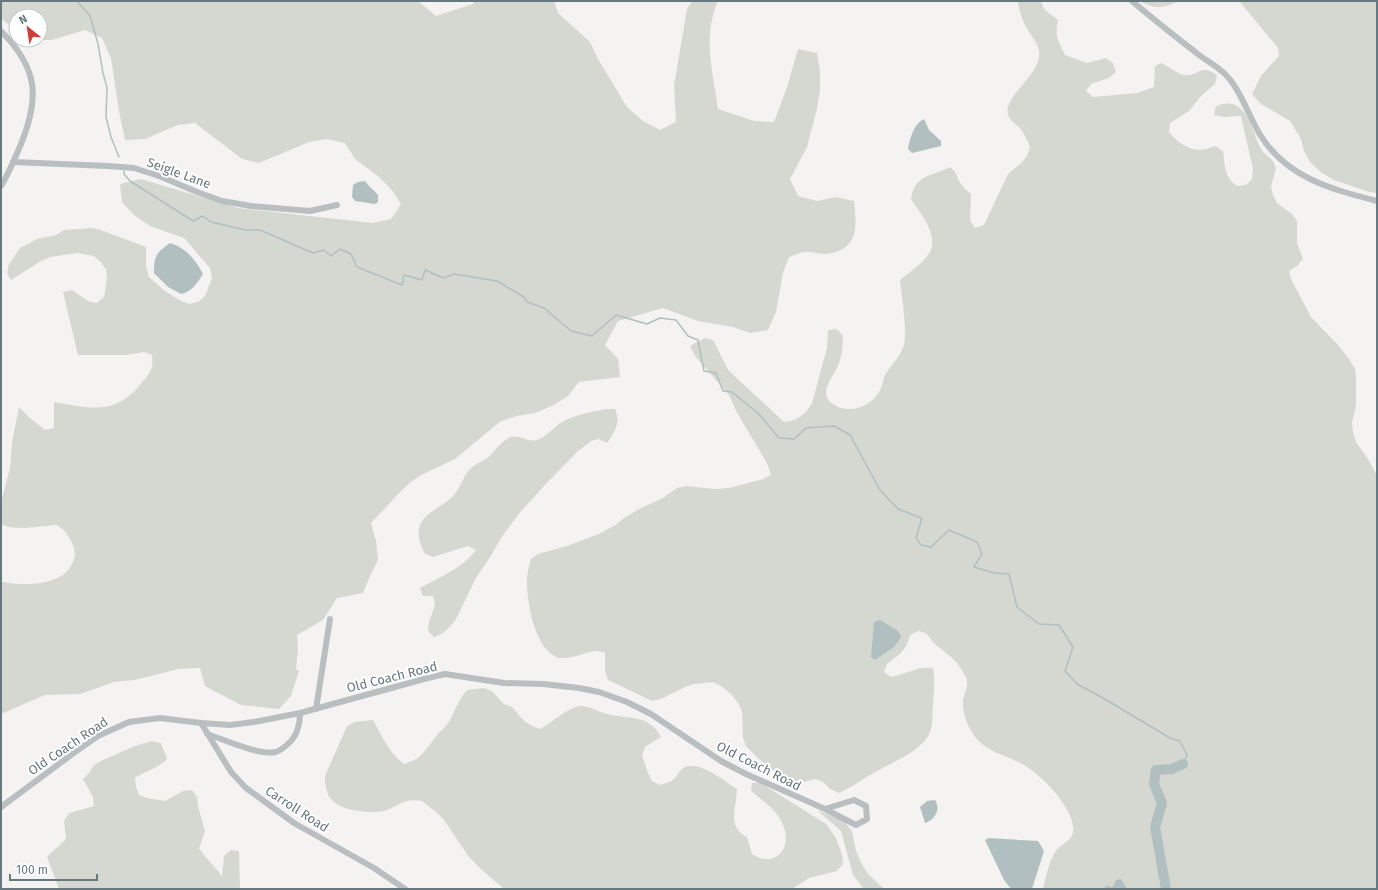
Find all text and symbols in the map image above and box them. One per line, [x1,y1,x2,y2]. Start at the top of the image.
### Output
north arrow [8,8,48,48]
text: N [17,12,30,27]
street label: Seigle Lane [145,154,213,192]
street label: Old Coach Road [345,658,439,696]
street label: Old Coach Road [25,714,111,778]
street label: Old Coach Road [714,738,804,794]
street label: Carroll Road [263,783,331,835]
scale bar [10,856,97,882]
text: 100 m [16,863,48,877]

